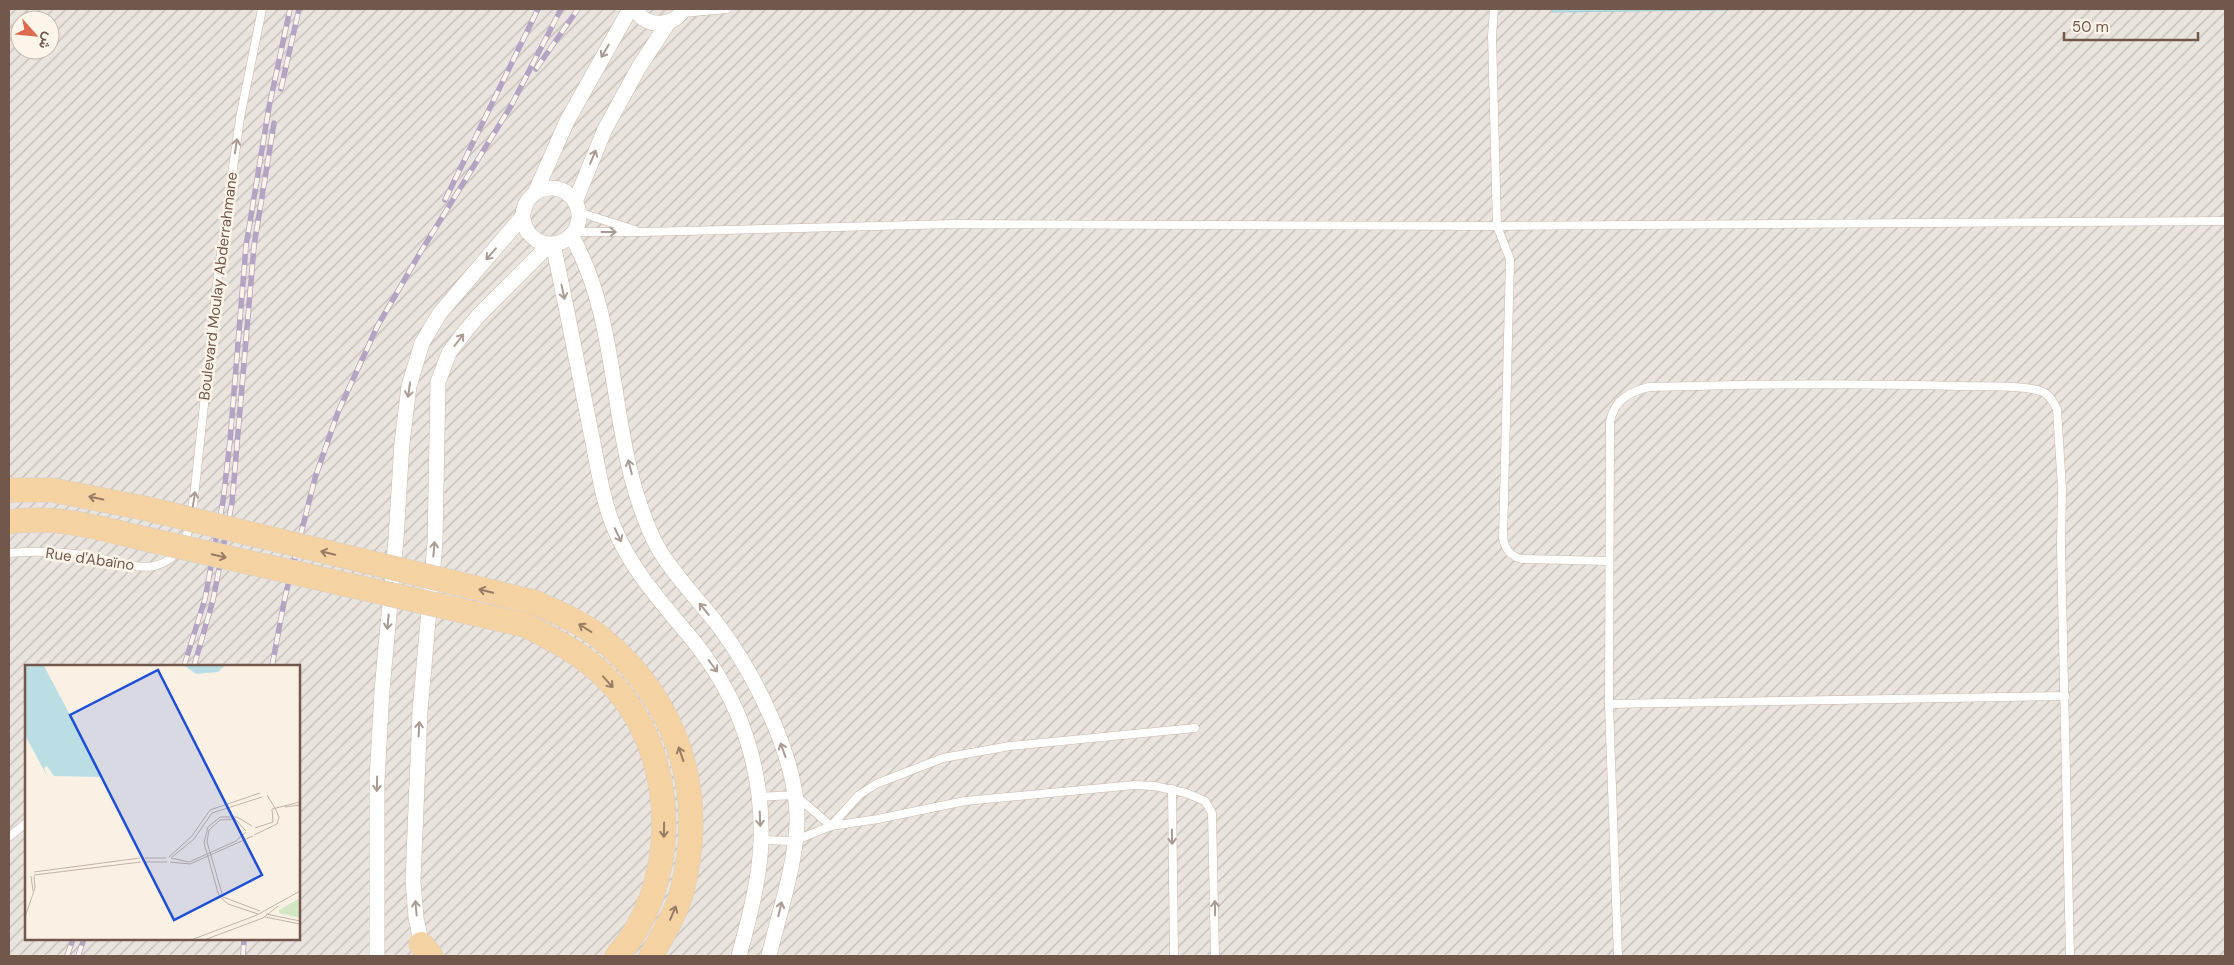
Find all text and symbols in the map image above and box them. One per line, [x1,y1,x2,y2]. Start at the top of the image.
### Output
north arrow [10,10,60,60]
scale bar [2064,10,2198,42]
text: 50 m [2072,17,2109,37]
text: ش [35,29,58,53]
one-way arrow [600,43,610,58]
one-way arrow [231,139,241,155]
one-way arrow [588,150,598,165]
street label: Boulevard Moulay Abderrahmane [194,171,242,401]
one-way arrow [600,227,617,237]
one-way arrow [485,247,496,260]
one-way arrow [559,283,568,299]
one-way arrow [454,333,464,347]
one-way arrow [404,382,414,398]
one-way arrow [624,459,634,475]
one-way arrow [189,491,199,507]
one-way arrow [89,493,105,502]
one-way arrow [613,527,623,542]
one-way arrow [429,541,439,557]
street label: Rue d'Abaïno [44,543,136,575]
one-way arrow [321,548,337,557]
one-way arrow [211,552,227,561]
one-way arrow [479,586,495,595]
one-way arrow [699,602,710,615]
one-way arrow [384,614,393,630]
one-way arrow [578,623,592,633]
one-way arrow [708,659,718,673]
inset map [25,665,300,940]
one-way arrow [602,675,614,688]
one-way arrow [414,721,423,737]
one-way arrow [778,742,787,758]
one-way arrow [676,747,685,762]
one-way arrow [373,776,382,792]
one-way arrow [756,811,765,827]
one-way arrow [659,822,668,838]
one-way arrow [1167,829,1177,845]
one-way arrow [1210,900,1219,916]
one-way arrow [411,901,420,917]
one-way arrow [776,901,785,917]
one-way arrow [669,906,679,921]

